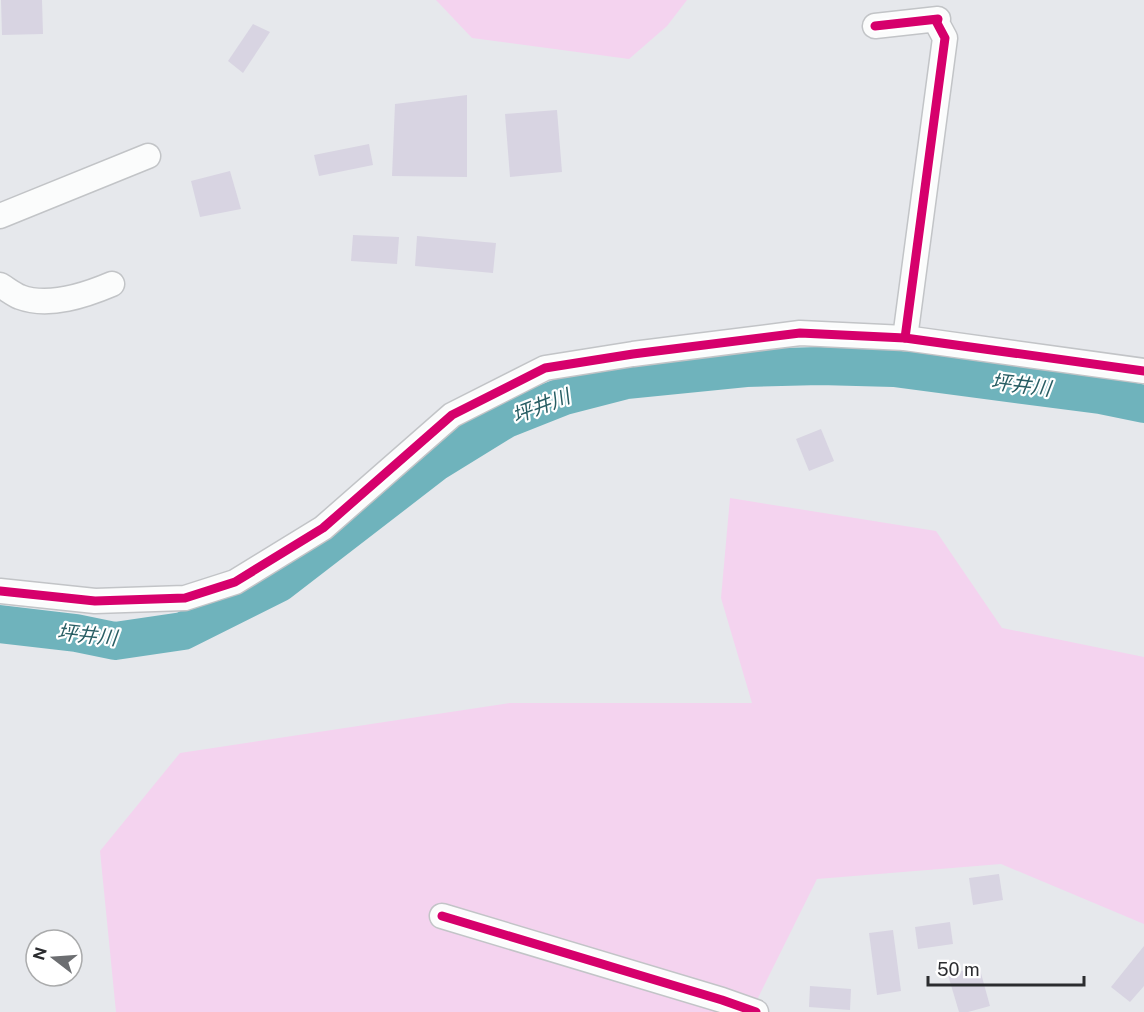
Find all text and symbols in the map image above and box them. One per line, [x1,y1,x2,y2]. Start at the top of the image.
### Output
water label: 坪井川 [990,369,1054,401]
water label: 坪井川 [509,383,575,428]
water label: 坪井川 [56,620,120,650]
north arrow [24,928,84,988]
text: N [29,945,51,963]
scale bar [928,949,1084,987]
text: 50 m [937,959,980,980]

